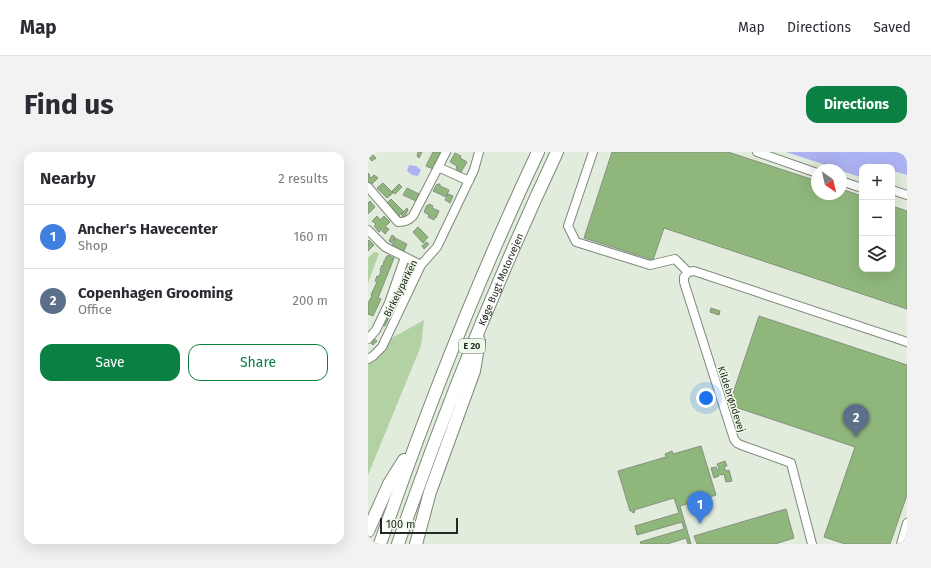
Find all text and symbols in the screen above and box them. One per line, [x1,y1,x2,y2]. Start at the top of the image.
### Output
text: Map [20,16,57,39]
text: Map [738,19,765,36]
text: Directions [787,19,851,36]
text: Saved [873,19,911,36]
button: Directions [806,86,907,123]
text: Find us [24,88,114,121]
north arrow [811,164,847,200]
map controls [859,164,895,272]
button: + [859,164,895,200]
text: Nearby [40,168,95,189]
text: 2 results [278,171,328,186]
button: − [859,200,895,236]
text: Ancher's Havecenter [78,220,217,238]
text: 1 [50,229,56,244]
text: 160 m [294,229,328,244]
street label: Køge Bugt Motorvejen [476,231,526,328]
button: layers [859,236,895,272]
text: Shop [78,238,108,253]
street label: Birkelyparken [381,258,420,319]
text: Copenhagen Grooming [78,284,233,302]
text: 2 [50,293,56,308]
text: 200 m [292,293,328,308]
text: Office [78,302,112,317]
road number: E 20 [459,339,485,353]
button: Save [40,344,180,381]
button: Share [188,344,328,381]
street label: Kildebrøndevej [715,365,747,434]
your location [696,388,716,408]
pin: 2 [843,404,869,437]
pin: 1 [687,491,713,524]
scale bar [380,516,458,535]
text: 100 m [386,518,415,531]

